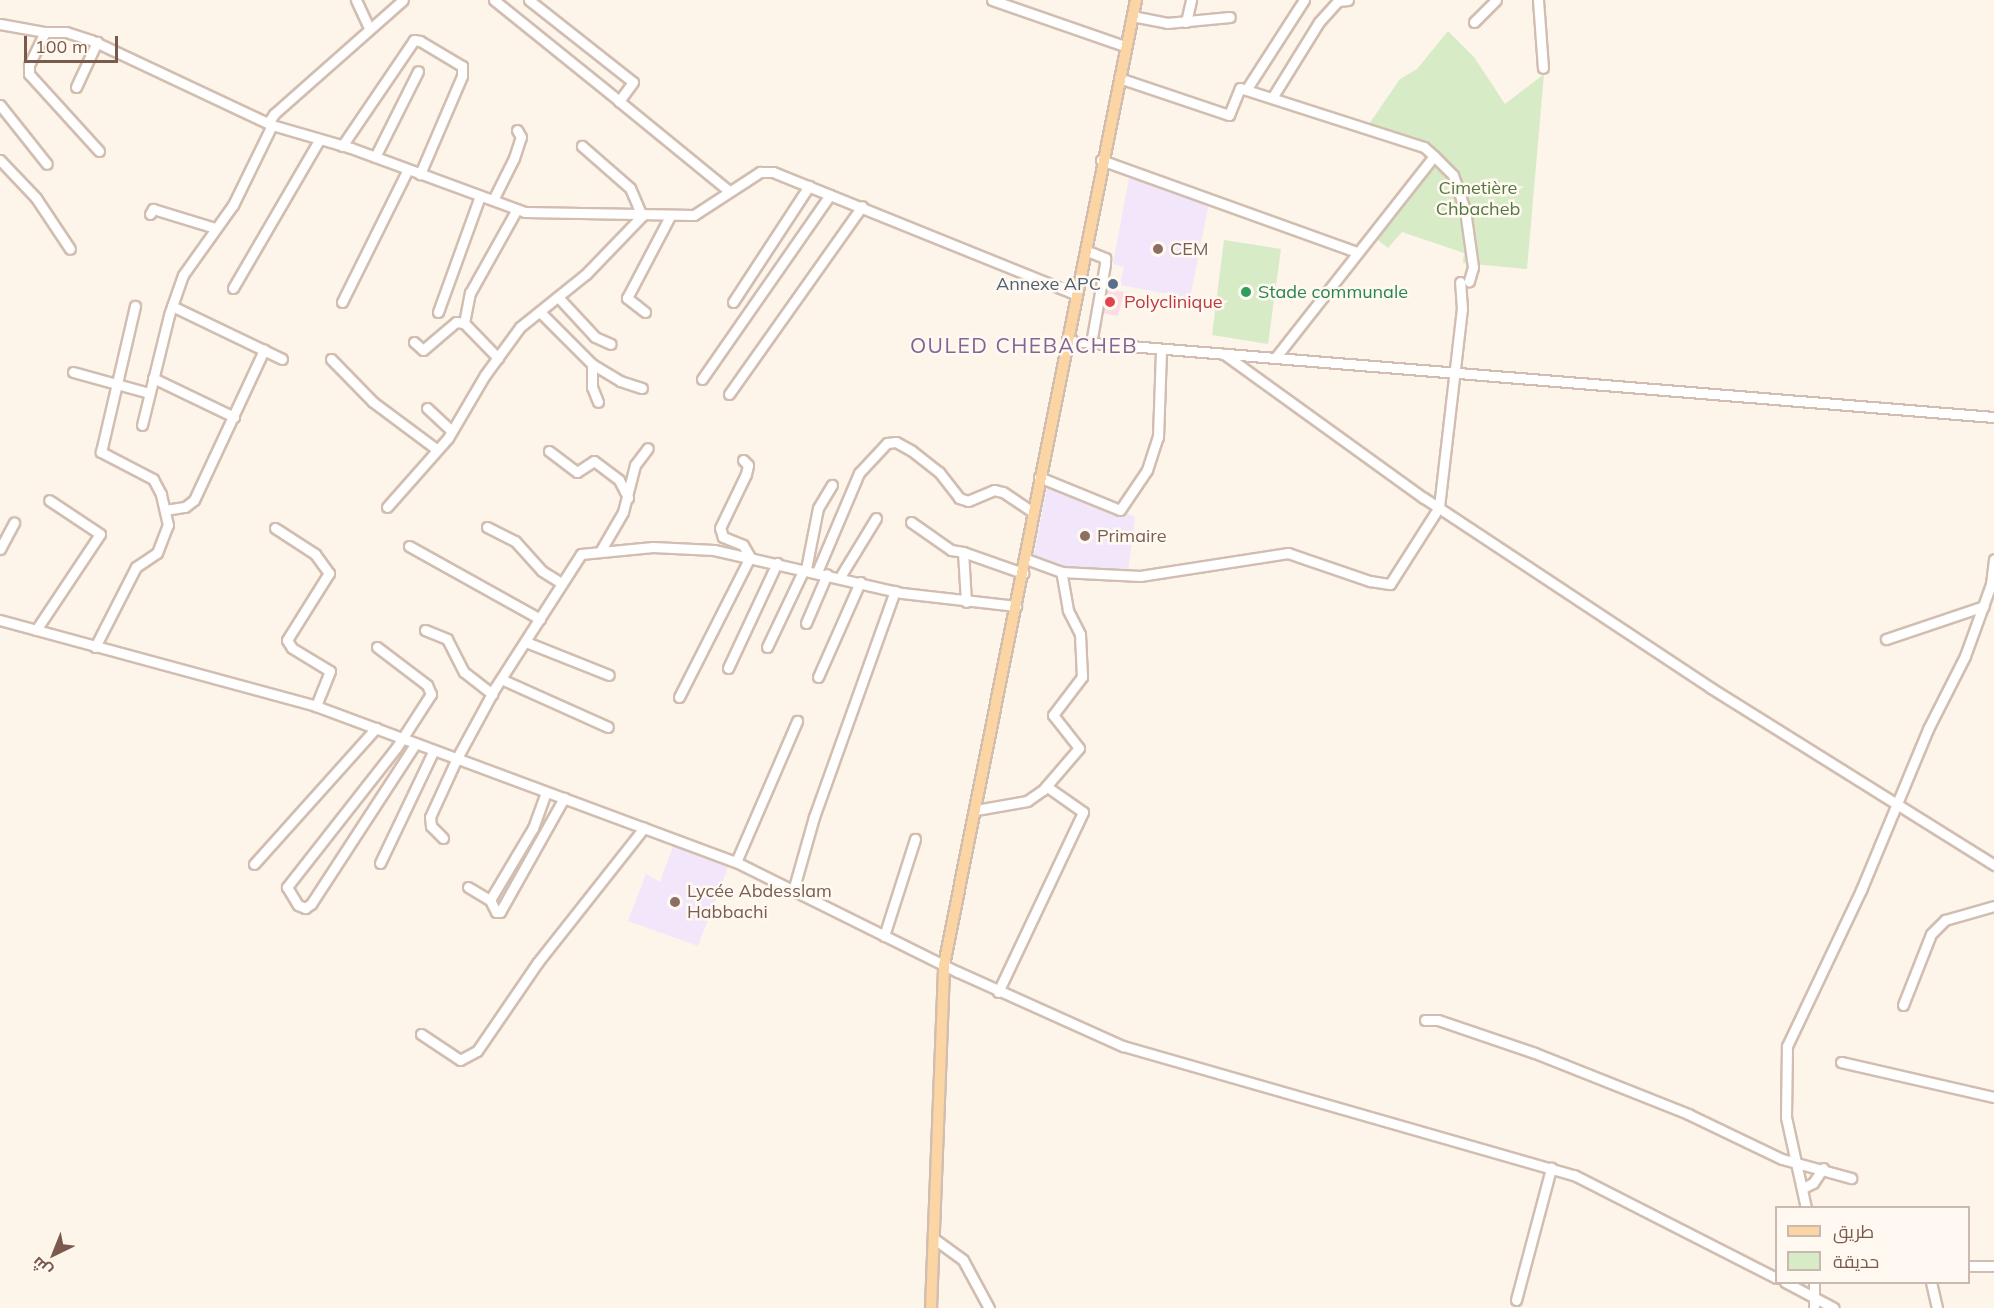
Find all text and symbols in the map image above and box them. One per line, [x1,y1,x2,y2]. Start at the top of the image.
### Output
scale bar [27,24,122,62]
text: 100 m [35,35,88,58]
park label: Cimetière Chbacheb [1436,178,1520,220]
place label: CEM [1170,238,1208,260]
marker: CEM [1151,242,1165,256]
place label: Annexe APC [996,273,1101,295]
marker: Annexe APC [1106,277,1120,291]
place label: Stade communale [1258,281,1408,303]
marker: Stade communale [1239,285,1253,299]
place label: Polyclinique [1124,291,1223,313]
marker: Polyclinique [1101,293,1119,311]
district label: OULED CHEBACHEB [910,332,1138,358]
place label: Primaire [1097,525,1166,547]
marker: Primaire [1078,529,1092,543]
place label: Lycée Abdesslam Habbachi [687,881,832,924]
marker: Lycée Abdesslam Habbachi [668,895,682,909]
legend [1775,1206,1970,1284]
text: طريق [1833,1220,1874,1243]
north arrow [24,1224,84,1284]
text: حديقة [1833,1250,1879,1273]
text: ش [27,1253,56,1281]

